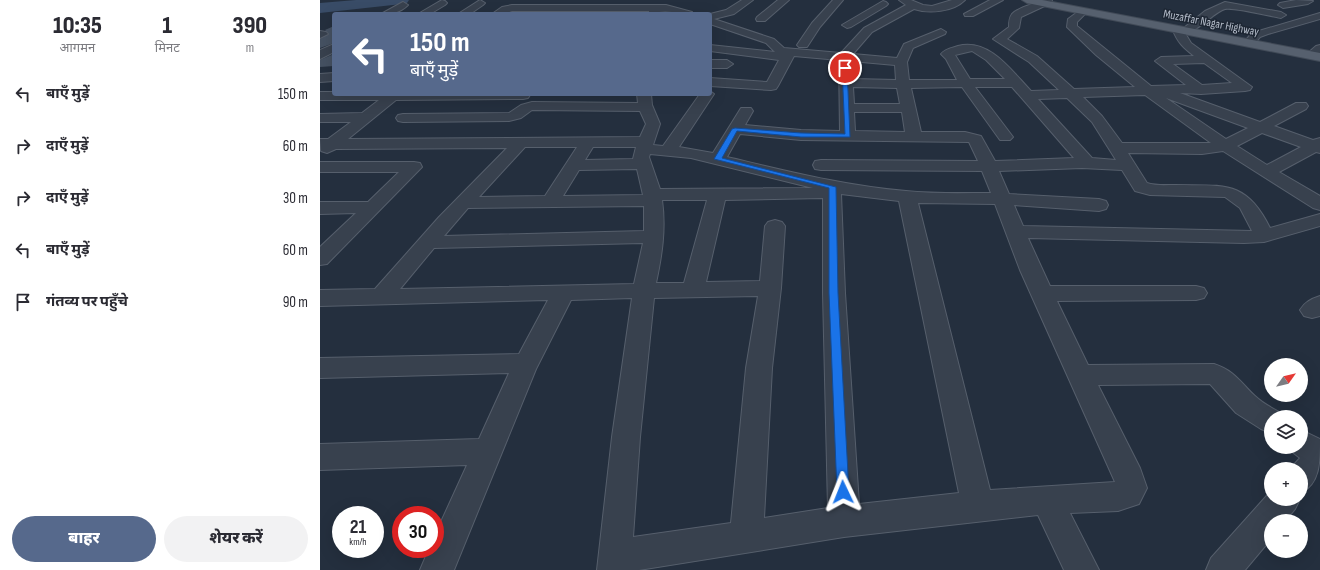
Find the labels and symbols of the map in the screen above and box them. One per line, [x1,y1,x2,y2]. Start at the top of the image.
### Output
street label: Muzaffar Nagar Highway [1162,6,1260,40]
pin [828,51,862,85]
north arrow [1264,358,1308,402]
position arrow [822,471,864,513]
speed limit sign: 30 [392,506,444,558]

